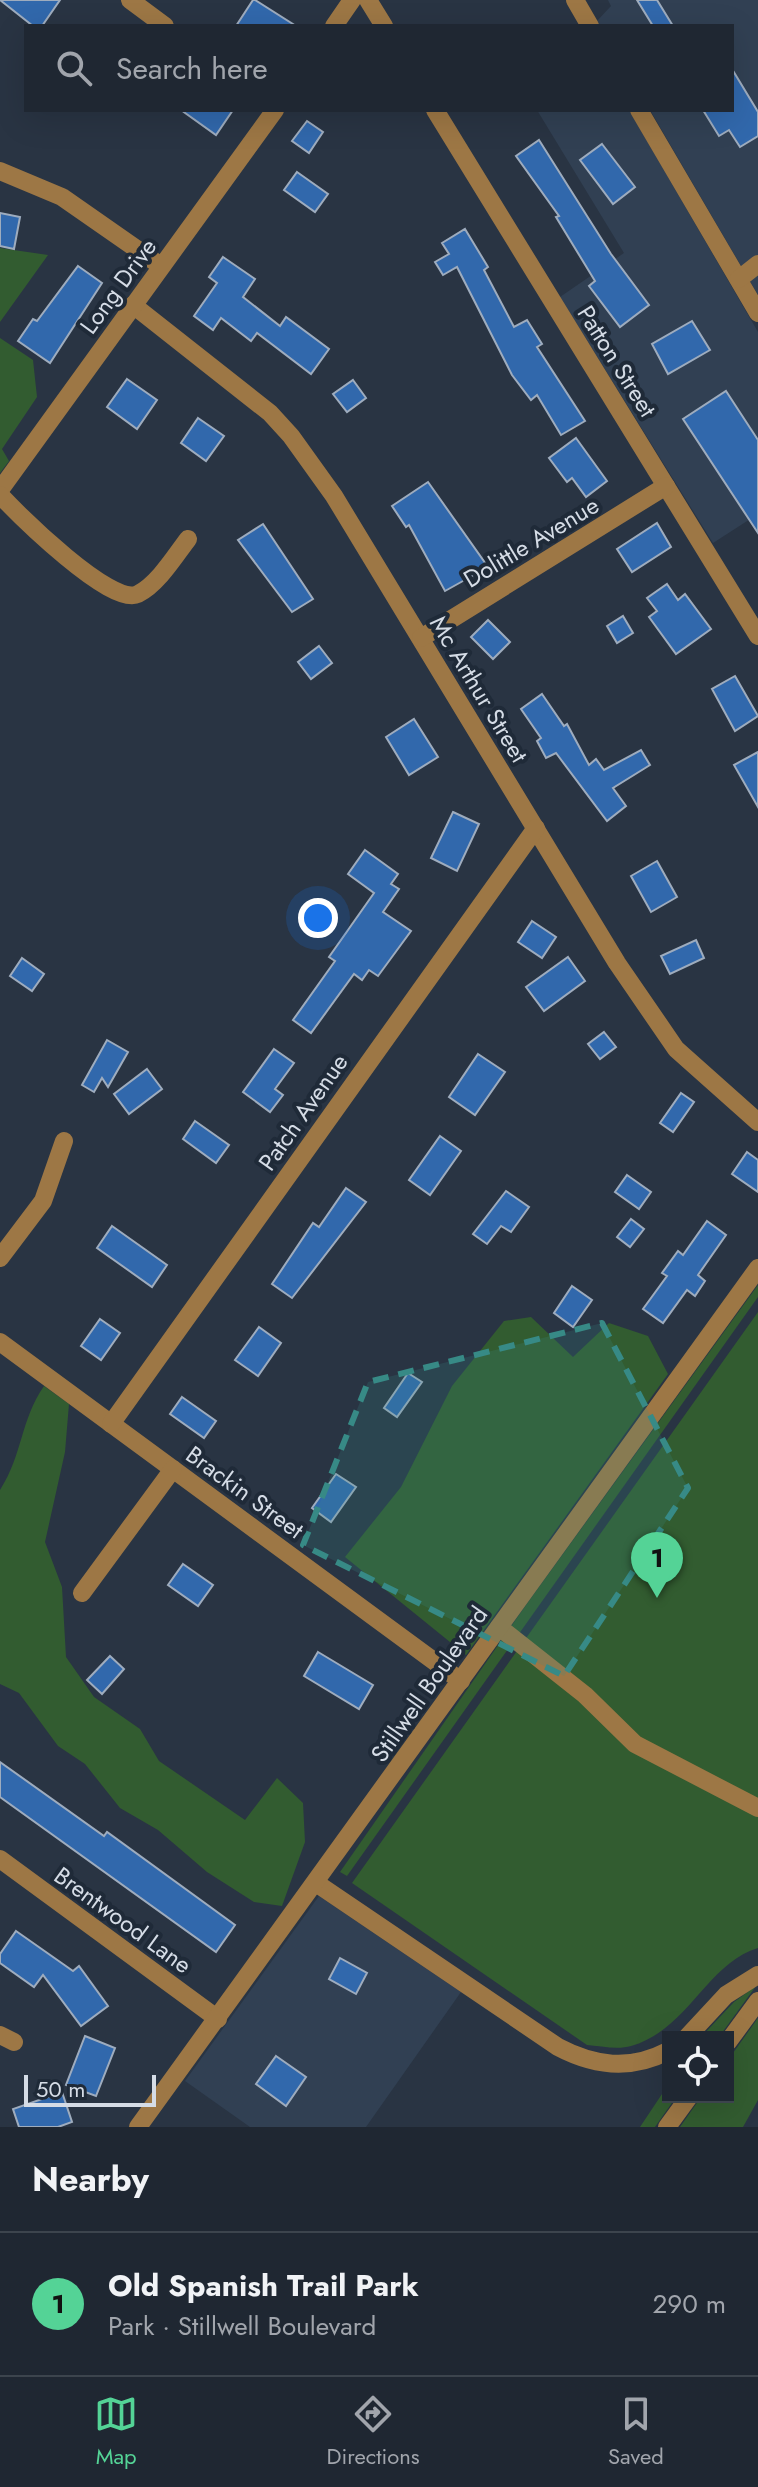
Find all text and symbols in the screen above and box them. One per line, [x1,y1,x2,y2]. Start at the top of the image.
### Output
search box [24,24,734,112]
icon: search [52,46,96,90]
text: Search here [116,47,268,90]
street label: Long Drive [71,231,165,341]
street label: Patton Street [569,298,665,424]
street label: Dolittle Avenue [457,488,605,596]
street label: Mc Arthur Street [421,609,537,769]
your location [298,898,338,938]
street label: Patch Avenue [250,1046,356,1178]
street label: Brackin Street [179,1437,312,1547]
pin: 1 [631,1532,683,1598]
street label: Stillwell Boulevard [362,1599,496,1769]
street label: Brentwood Lane [47,1858,199,1982]
map controls [662,2031,734,2103]
button: locate [662,2031,734,2103]
scale bar [24,2071,156,2107]
text: 50 m [36,2073,85,2105]
text: Nearby [32,2155,149,2204]
text: Old Spanish Trail Park [108,2264,419,2307]
text: 1 [51,2285,65,2323]
text: 290 m [653,2285,726,2323]
text: Park · Stillwell Boulevard [108,2307,376,2345]
tab: Map [94,2392,138,2472]
tab: Directions [327,2392,420,2472]
tab: Saved [608,2392,664,2472]

